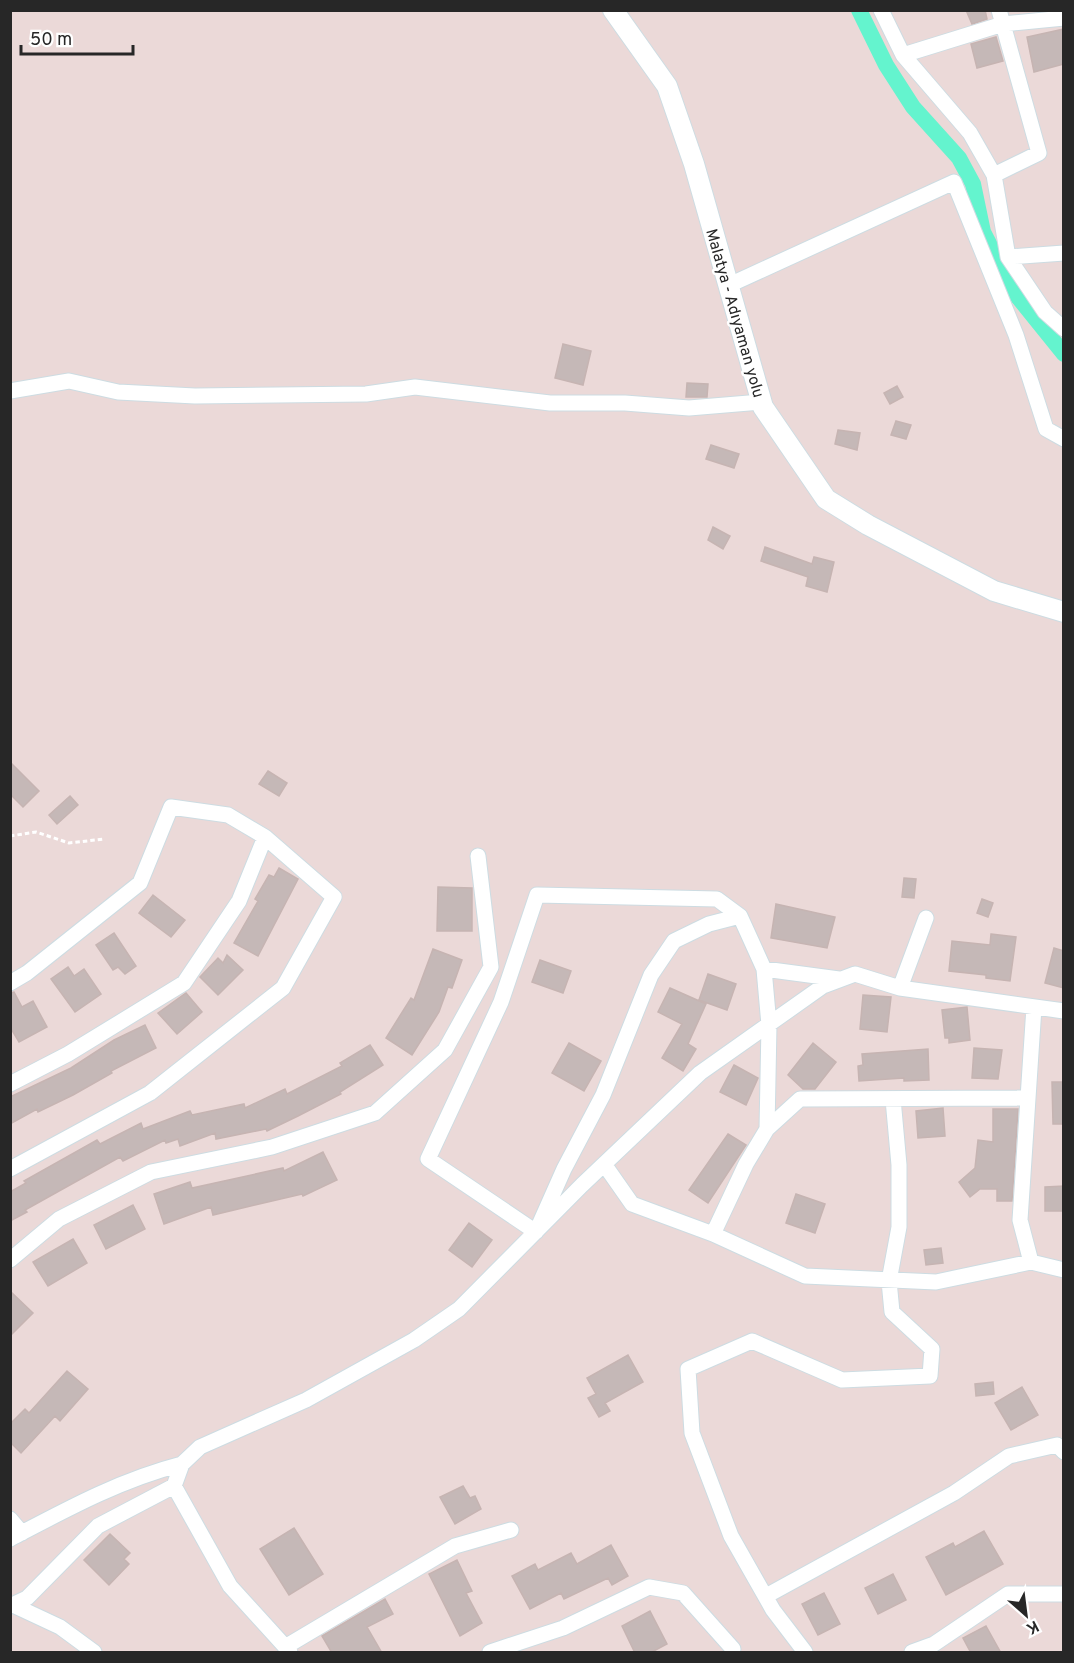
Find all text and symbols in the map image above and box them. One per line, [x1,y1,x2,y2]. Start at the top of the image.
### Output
scale bar [21,18,134,56]
text: 50 m [30,29,72,52]
street label: Malatya - Adıyaman yolu [700,227,768,400]
north arrow [996,1585,1056,1645]
text: K [1022,1615,1042,1638]

